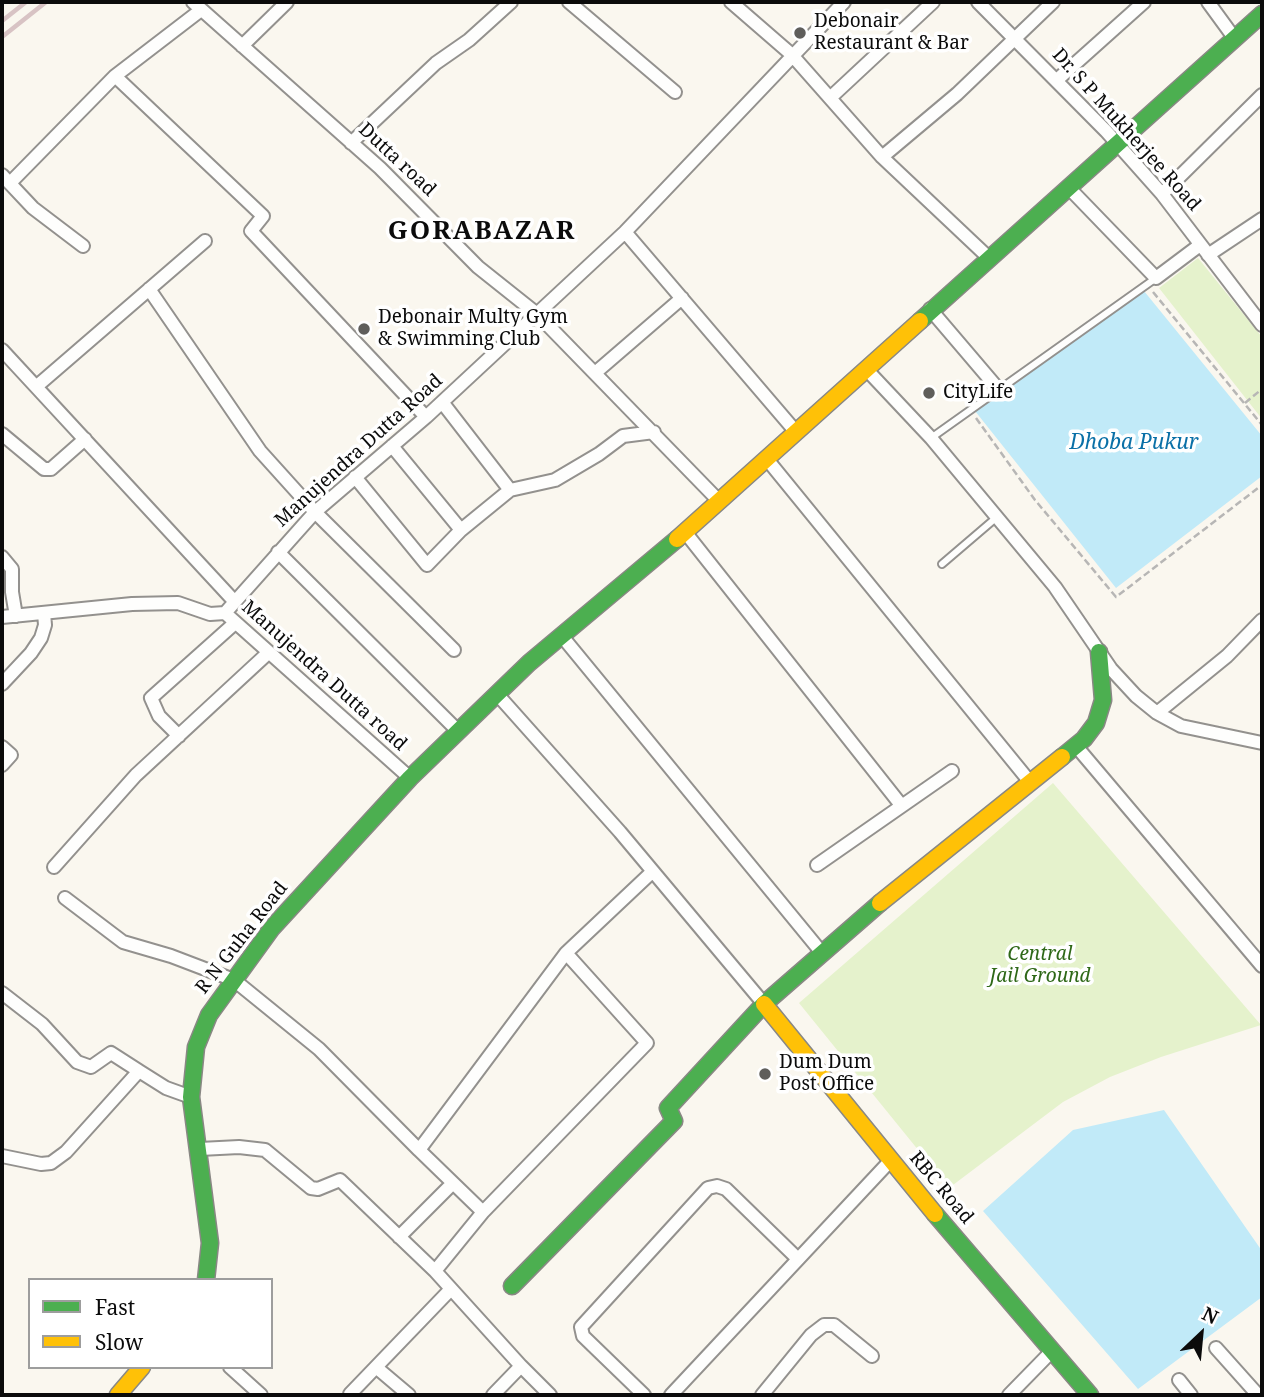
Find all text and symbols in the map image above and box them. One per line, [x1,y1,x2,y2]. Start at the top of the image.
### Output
place label: Debonair Restaurant & Bar [814,11,969,55]
marker: Debonair Restaurant & Bar [792,25,808,41]
street label: Dr. S P Mukherjee Road [1047,44,1205,216]
street label: Dutta road [354,119,440,201]
district label: GORABAZAR [389,216,575,248]
place label: Debonair Multy Gym & Swimming Club [378,307,568,351]
marker: Debonair Multy Gym & Swimming Club [356,321,372,337]
street label: Manujendra Dutta Road [271,370,447,532]
place label: CityLife [943,382,1013,404]
marker: CityLife [921,385,937,401]
water label: Dhoba Pukur [1069,430,1199,456]
street label: Manujendra Dutta road [237,596,411,756]
street label: R N Guha Road [191,877,293,999]
park label: Central Jail Ground [989,944,1091,988]
place label: Dum Dum Post Office [779,1052,874,1096]
marker: Dum Dum Post Office [757,1066,773,1082]
street label: RBC Road [904,1147,978,1229]
legend [28,1278,273,1369]
text: Fast [95,1293,135,1321]
north arrow [1166,1299,1236,1369]
text: N [1198,1300,1223,1330]
text: Slow [95,1328,143,1356]

